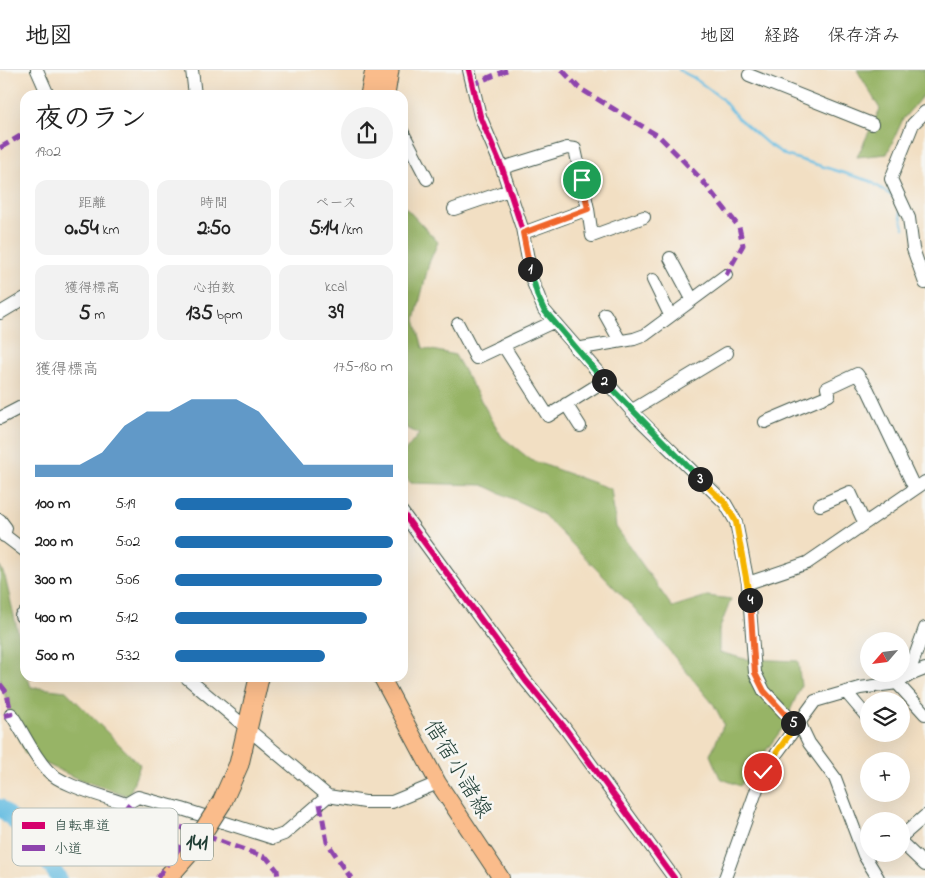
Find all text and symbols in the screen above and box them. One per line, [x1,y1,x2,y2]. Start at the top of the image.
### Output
text: 地図 [25,20,73,55]
text: 地図 [700,24,736,50]
text: 経路 [764,24,800,50]
text: 保存済み [828,24,900,50]
text: 夜のラン [35,100,147,141]
button: share [341,107,393,159]
text: 19:02 [35,140,61,164]
pin [561,159,603,201]
icon: arrive [568,166,596,194]
text: 距離 [78,193,106,214]
text: 時間 [200,193,228,214]
text: ペース [315,193,357,214]
text: 0.54 [65,214,99,244]
text: 2:50 [197,214,231,244]
text: 5:14 [309,214,338,244]
text: km [99,220,119,241]
text: /km [338,220,363,241]
pin: 1 [518,256,542,282]
text: 1 [528,259,533,280]
text: kcal [325,277,347,298]
text: 獲得標高 [64,278,120,299]
text: 心拍数 [193,278,235,299]
text: 39 [329,298,344,328]
text: 5 [79,299,91,329]
text: 135 [186,299,213,329]
text: m [91,305,105,326]
text: bpm [213,305,242,326]
text: 175–180 m [333,355,393,379]
text: 獲得標高 [35,358,99,382]
pin: 2 [592,368,616,394]
text: 2 [601,371,608,392]
pin: 3 [688,466,712,492]
text: 3 [698,469,703,490]
text: 100 m [35,492,70,516]
text: 5:19 [115,492,135,516]
text: 200 m [35,530,73,554]
text: 5:02 [115,530,140,554]
text: 300 m [35,568,72,592]
text: 5:06 [115,568,139,592]
pin: 4 [738,588,762,612]
text: 4 [748,590,753,611]
text: 400 m [35,606,72,630]
text: 5:12 [115,606,139,630]
north arrow [860,632,910,682]
map controls [860,632,910,862]
text: 500 m [35,644,74,668]
text: 5:32 [115,644,140,668]
button: layers [860,692,910,742]
pin: 5 [780,710,806,736]
text: 5 [789,713,798,734]
street label: 借宿小諸線 [414,714,498,825]
pin [742,751,784,793]
button: + [860,752,910,802]
icon: check [749,758,777,786]
legend [12,808,178,866]
button: − [860,812,910,862]
text: 自転車道 [54,816,110,837]
road number: 141 [181,824,213,860]
text: 小道 [54,839,82,860]

